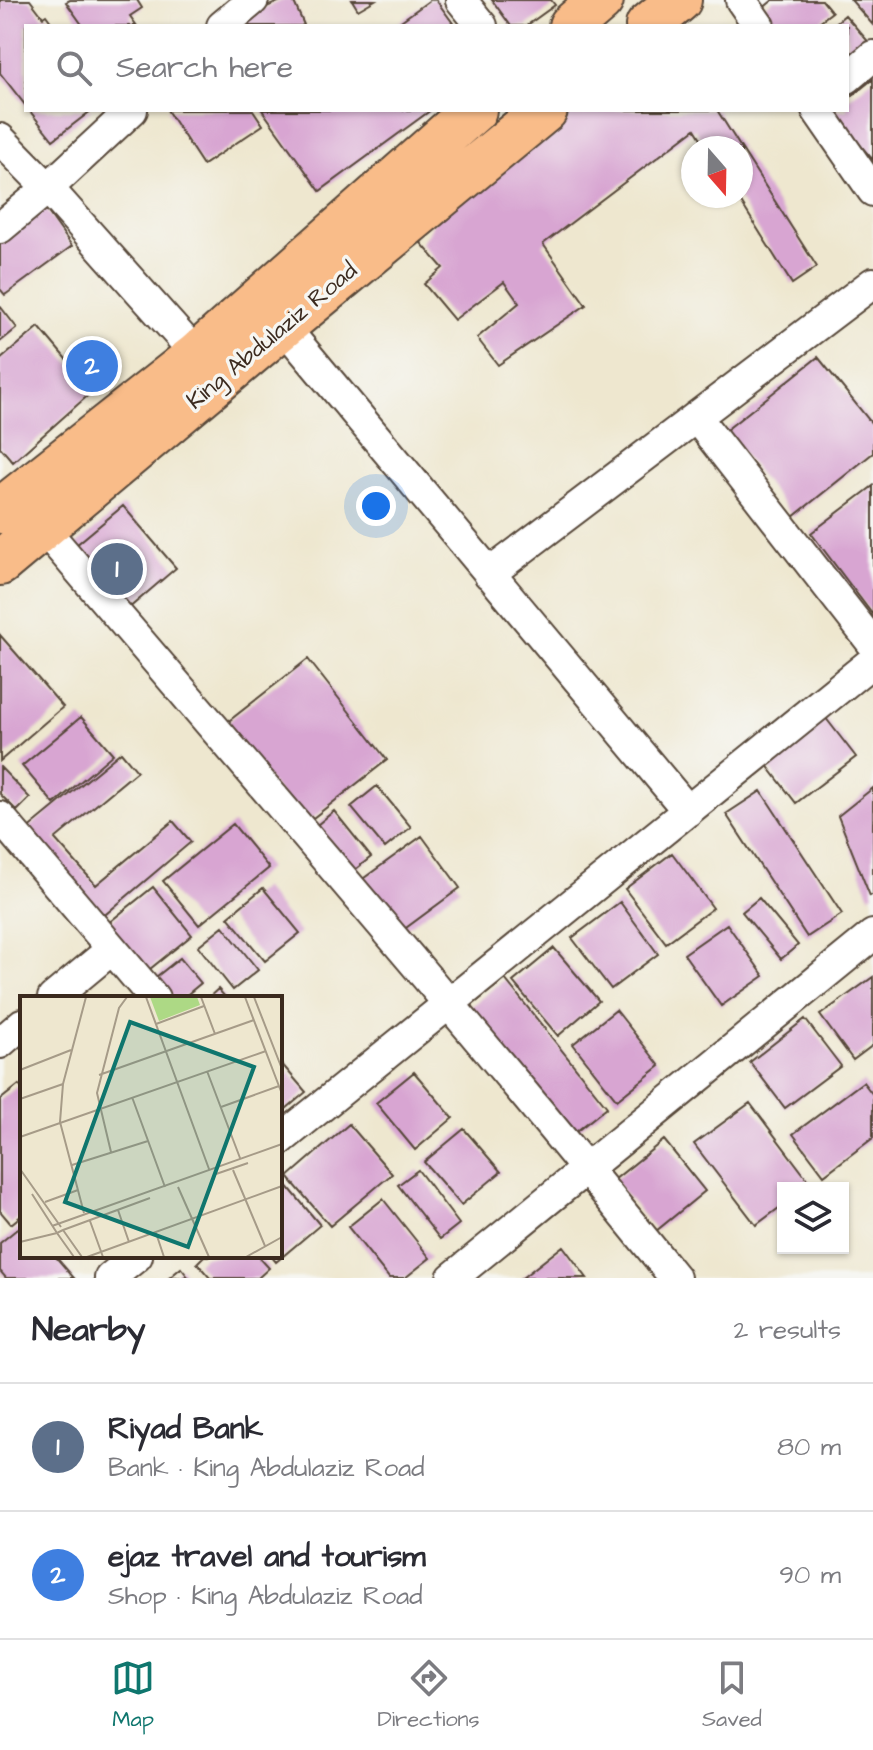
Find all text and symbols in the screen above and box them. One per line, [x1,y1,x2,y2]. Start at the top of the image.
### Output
search box [24,24,849,112]
icon: search [52,46,96,90]
text: Search here [116,47,293,89]
north arrow [681,136,753,208]
street label: King Abdulaziz Road [179,254,365,418]
pin: 2 [66,336,118,396]
your location [356,486,396,526]
pin: 1 [91,539,143,599]
inset map [20,996,282,1258]
map controls [777,1182,849,1254]
button: layers [777,1182,849,1254]
text: Nearby [32,1306,146,1354]
text: 2 results [733,1312,841,1348]
text: Riyad Bank [108,1408,263,1450]
text: 1 [56,1429,60,1465]
text: 80 m [777,1429,841,1465]
text: Bank · King Abdulaziz Road [108,1450,425,1486]
text: ejaz travel and tourism [108,1536,426,1578]
text: 2 [51,1557,65,1593]
text: 90 m [779,1557,841,1593]
text: Shop · King Abdulaziz Road [108,1578,423,1614]
tab: Map [111,1656,155,1735]
tab: Directions [377,1656,480,1735]
tab: Saved [702,1656,762,1735]

